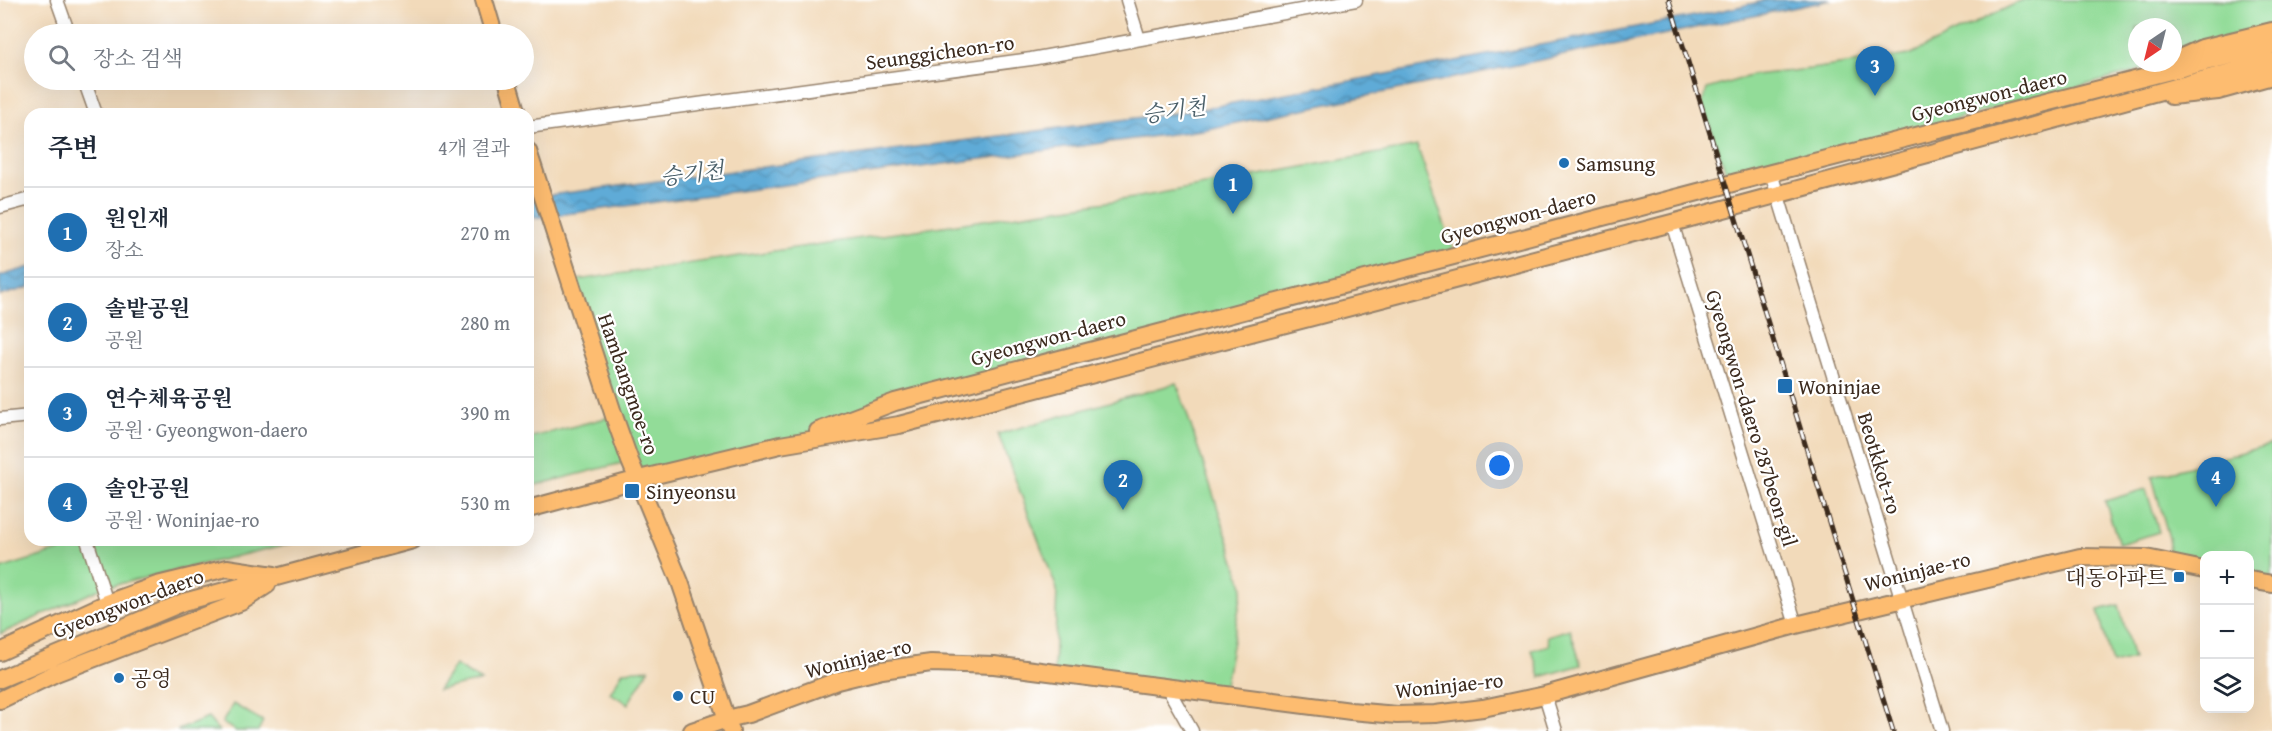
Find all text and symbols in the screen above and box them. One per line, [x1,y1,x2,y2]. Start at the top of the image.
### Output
north arrow [2128,18,2182,72]
search box [24,24,534,90]
street label: Seunggicheon-ro [864,26,1016,78]
icon: search [45,41,78,74]
text: 장소 검색 [93,42,183,74]
pin: 3 [1856,46,1894,96]
street label: Gyeongwon-daero [1908,61,2070,129]
water label: 승기천 [1140,89,1210,130]
text: 주변 [48,128,98,167]
text: 4개 결과 [438,133,510,162]
place label: Samsung [1576,148,1656,179]
water label: 승기천 [658,153,727,193]
marker: Samsung [1557,156,1571,170]
pin: 1 [1214,164,1252,214]
street label: Gyeongwon-daero [1437,180,1599,252]
text: 원인재 [105,202,169,234]
text: 1 [62,218,73,247]
text: 270 m [460,218,510,247]
text: 장소 [105,235,144,264]
street label: Gyeongwon-daero 287beon-gil [1698,286,1806,550]
text: 솔밭공원 [105,292,190,324]
street label: Gyeongwon-daero [967,302,1129,374]
text: 2 [62,308,73,337]
text: 280 m [460,308,510,337]
street label: Hambangmoe-ro [590,309,668,459]
text: 공원 [105,325,144,354]
place label: Woninjae [1798,371,1881,402]
marker: Woninjae [1776,377,1794,395]
text: 연수체육공원 [105,382,233,414]
text: 3 [62,398,73,427]
text: 390 m [460,398,510,427]
street label: Beotkkot-ro [1850,408,1910,518]
text: 공원 · Gyeongwon-daero [105,415,308,444]
your location [1485,451,1514,480]
pin: 4 [2196,458,2236,507]
pin: 2 [1104,460,1142,510]
text: 솔안공원 [105,472,190,504]
place label: Sinyeonsu [646,476,737,507]
marker: Sinyeonsu [623,482,641,500]
text: 4 [62,488,73,517]
text: 530 m [460,488,510,517]
text: 공원 · Woninjae-ro [105,505,260,534]
street label: Woninjae-ro [1860,543,1974,599]
map controls [2200,551,2254,713]
button: + [2200,551,2254,605]
street label: Gyeongwon-daero [48,560,208,646]
place label: 대동아파트 [2066,562,2167,593]
marker: 대동아파트 [2172,570,2186,584]
button: − [2200,605,2254,659]
street label: Woninjae-ro [801,630,915,686]
button: layers [2200,659,2254,713]
place label: 공영 [131,663,172,694]
street label: Woninjae-ro [1393,664,1505,706]
marker: 공영 [112,671,126,685]
place label: CU [690,681,715,712]
marker: CU [671,689,685,703]

